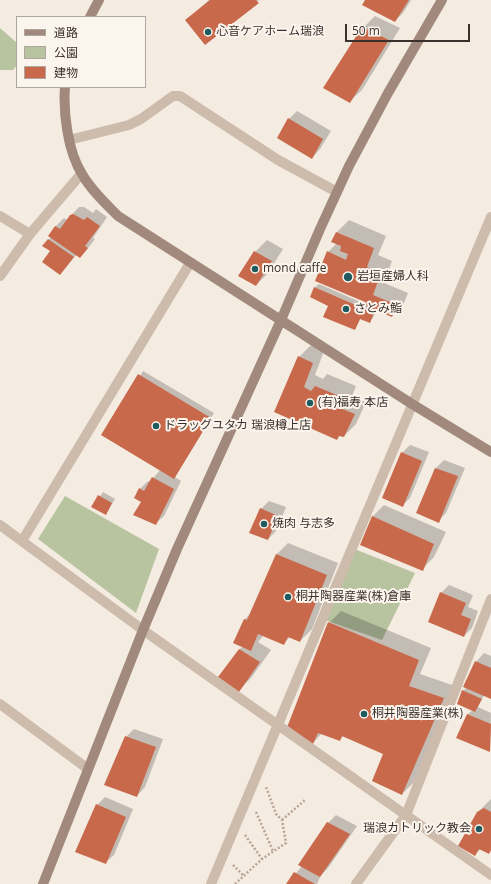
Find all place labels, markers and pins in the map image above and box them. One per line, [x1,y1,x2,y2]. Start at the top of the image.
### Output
place label: 心音ケアホーム瑞浪 [216,25,324,39]
marker: 心音ケアホーム瑞浪 [203,27,213,37]
place label: mond caffe [263,262,326,276]
marker: mond caffe [250,264,260,274]
place label: 岩垣産婦人科 [357,270,429,284]
marker: 岩垣産婦人科 [342,271,354,283]
place label: さとみ鮨 [354,302,402,316]
marker: さとみ鮨 [341,304,351,314]
place label: (有)福寿 本店 [318,396,388,410]
marker: (有)福寿 本店 [305,398,315,408]
place label: ドラッグユタカ 瑞浪樽上店 [164,419,311,433]
marker: ドラッグユタカ 瑞浪樽上店 [151,421,161,431]
place label: 焼肉 与志多 [272,517,335,531]
marker: 焼肉 与志多 [259,519,269,529]
place label: 桐井陶器産業(株)倉庫 [296,590,411,604]
marker: 桐井陶器産業(株)倉庫 [283,592,293,602]
place label: 桐井陶器産業(株) [372,707,463,721]
marker: 桐井陶器産業(株) [359,709,369,719]
place label: 瑞浪カトリック教会 [363,822,471,836]
marker: 瑞浪カトリック教会 [474,824,484,834]

